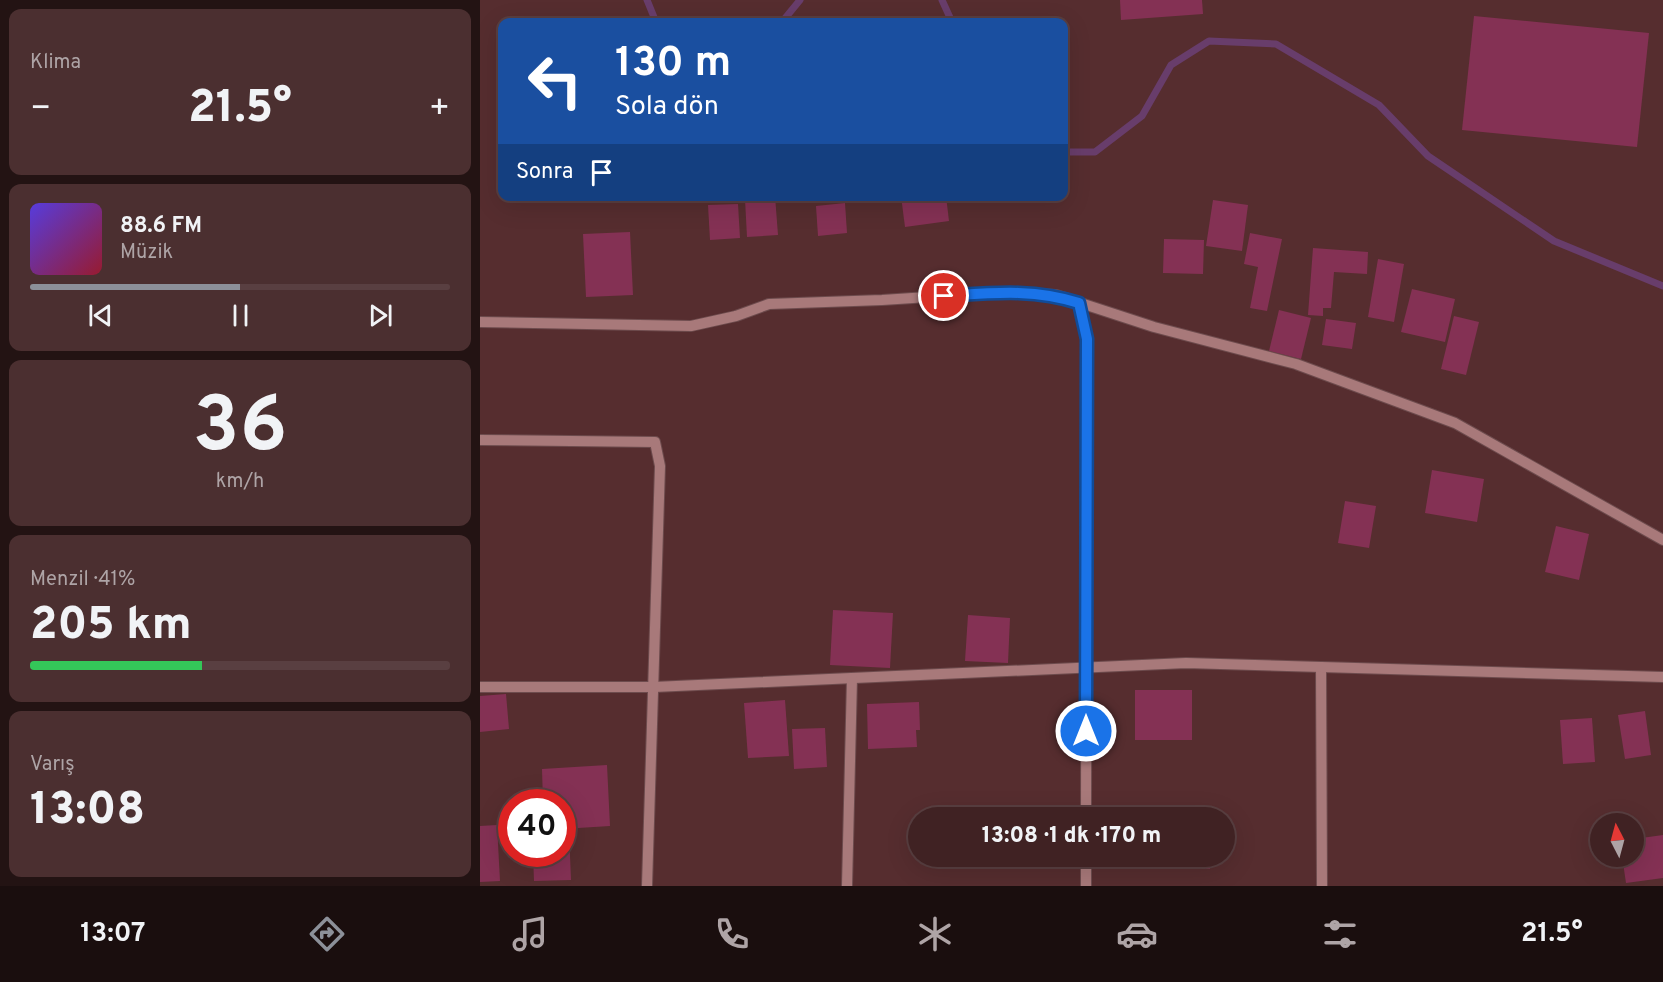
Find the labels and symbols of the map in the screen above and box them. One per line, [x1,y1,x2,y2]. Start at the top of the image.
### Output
pin [918,270,969,321]
position arrow [1054,699,1118,763]
speed limit sign: 40 [498,789,576,867]
north arrow [1590,813,1644,867]

